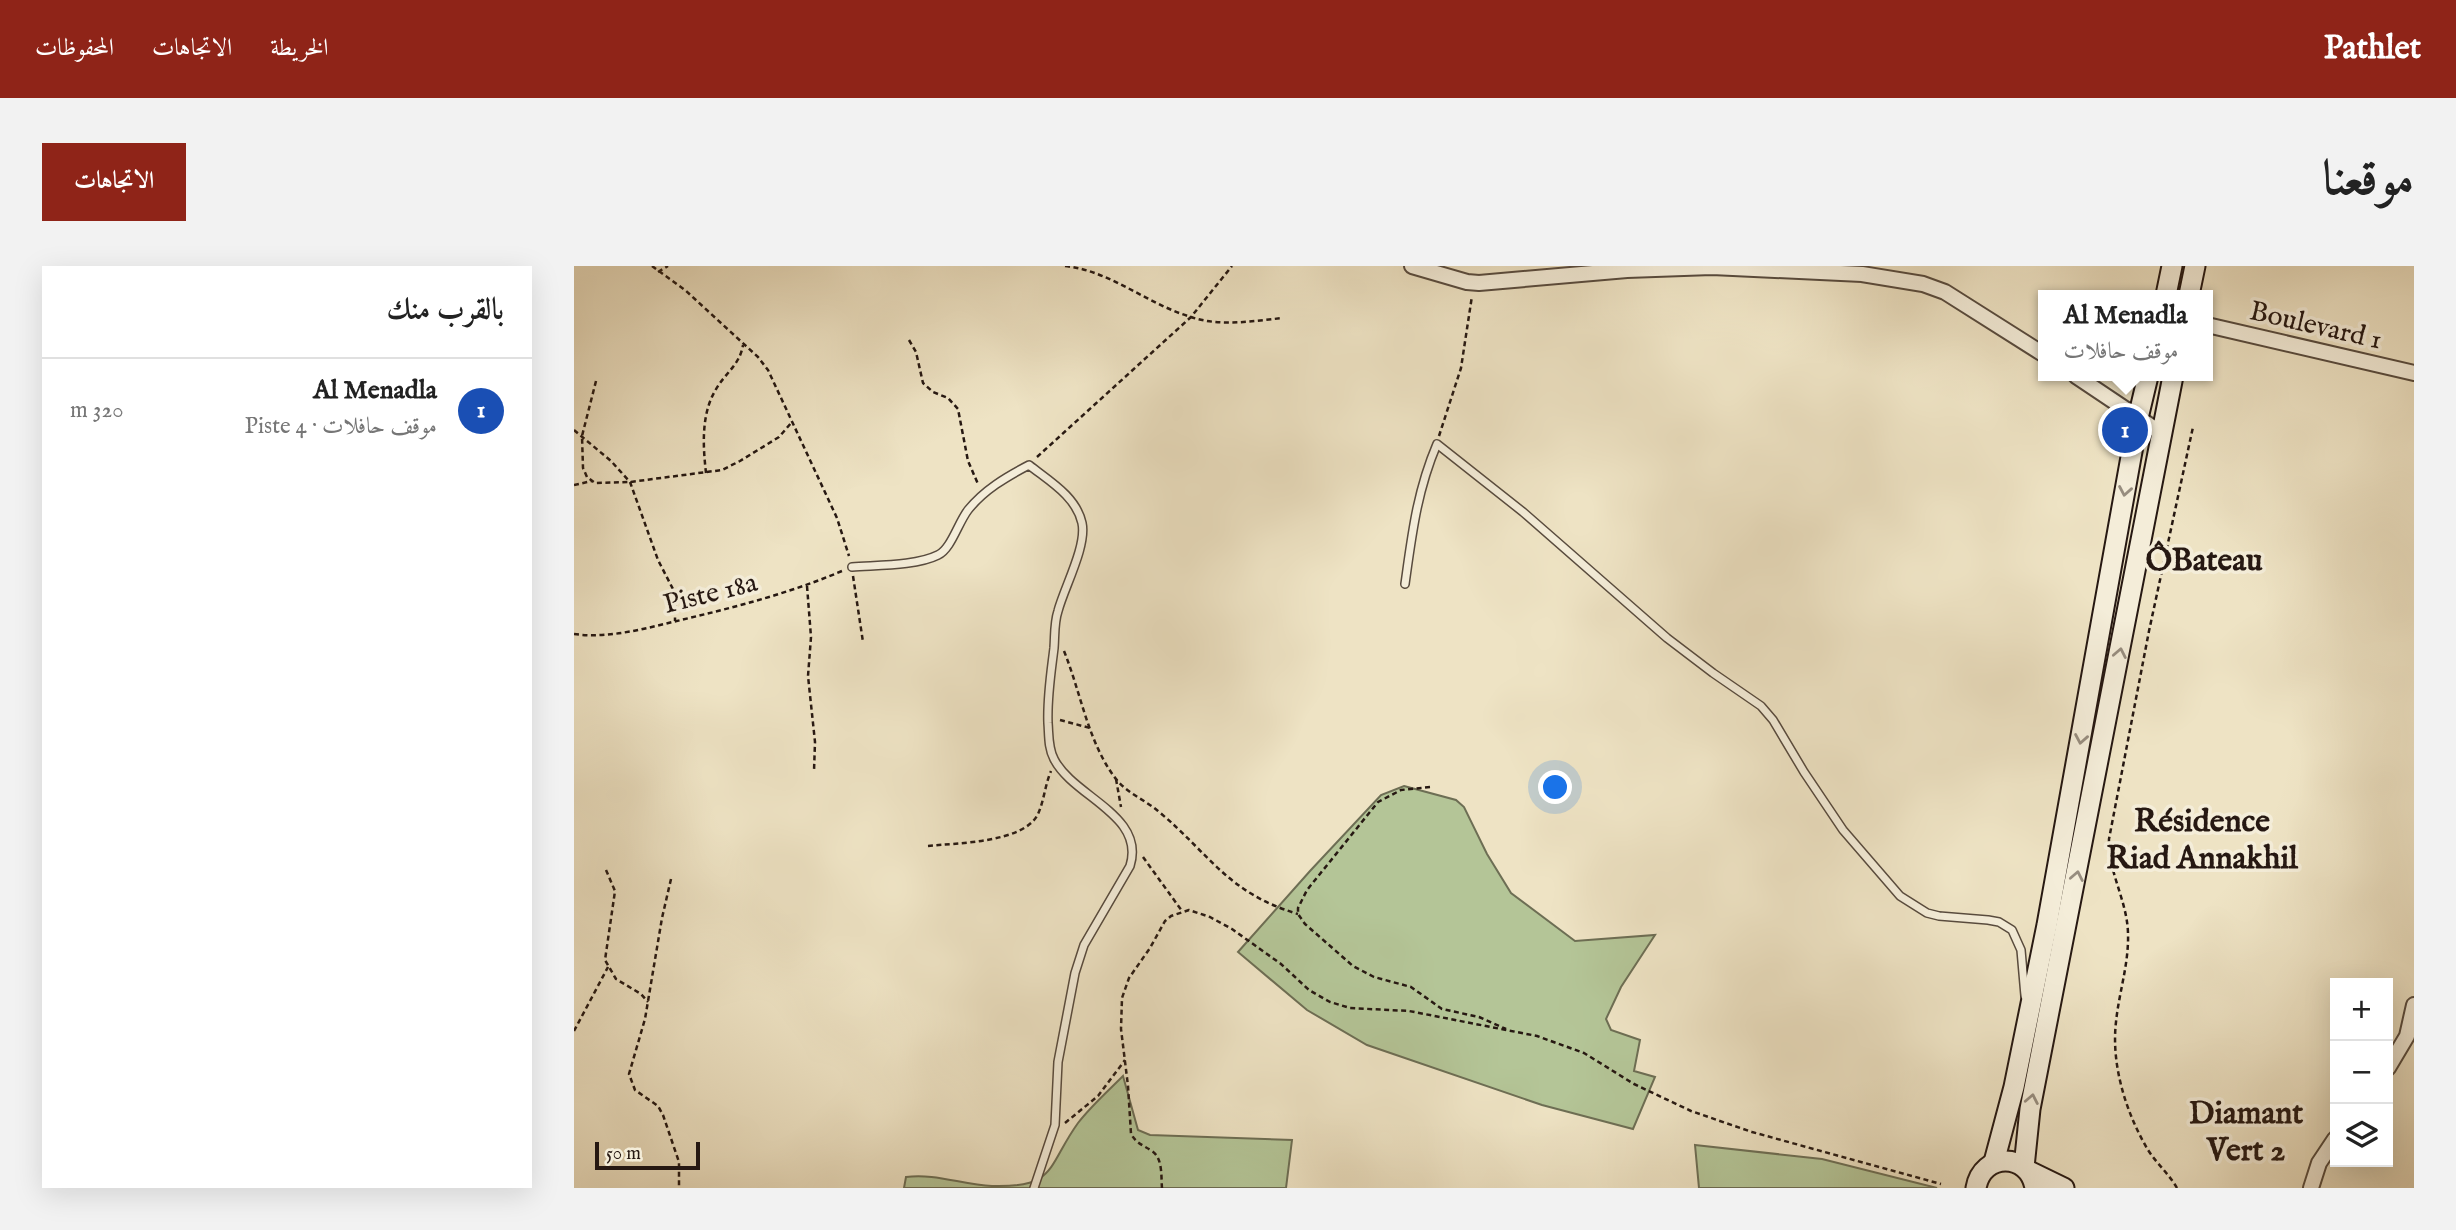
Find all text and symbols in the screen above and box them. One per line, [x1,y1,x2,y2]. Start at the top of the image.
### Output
text: Pathlet [2324,28,2421,70]
text: المحفوظات [35,33,114,64]
text: الاتجاهات [152,33,232,64]
text: الخريطة [270,33,329,64]
button: الاتجاهات [42,143,186,221]
text: موقعنا [2322,150,2414,212]
popup [2038,290,2213,381]
text: بالقرب منك [387,292,504,330]
street label: Boulevard 1 [2246,294,2385,359]
text: Al Menadla [2064,299,2187,332]
text: موقف حافلات [2064,337,2179,366]
text: Al Menadla [313,374,437,407]
text: 320 m [70,396,124,425]
text: 1 [477,396,485,425]
pin: 1 [2102,404,2148,456]
text: موقف حافلات · Piste 4 [245,412,437,441]
one-way arrow [2118,485,2133,497]
district label: ÔBateau [2145,540,2263,582]
street label: Piste 18a [660,566,762,623]
one-way arrow [2111,647,2126,659]
one-way arrow [2074,733,2089,745]
your location [1538,770,1572,804]
district label: Résidence Riad Annakhil [2106,802,2299,880]
one-way arrow [2069,870,2084,882]
map controls [2330,978,2393,1167]
button: + [2330,978,2393,1041]
button: − [2330,1041,2393,1104]
one-way arrow [2024,1093,2039,1105]
district label: Diamant Vert 2 [2189,1094,2303,1172]
button: layers [2330,1104,2393,1167]
scale bar [595,1139,700,1171]
text: 50 m [606,1142,641,1166]

